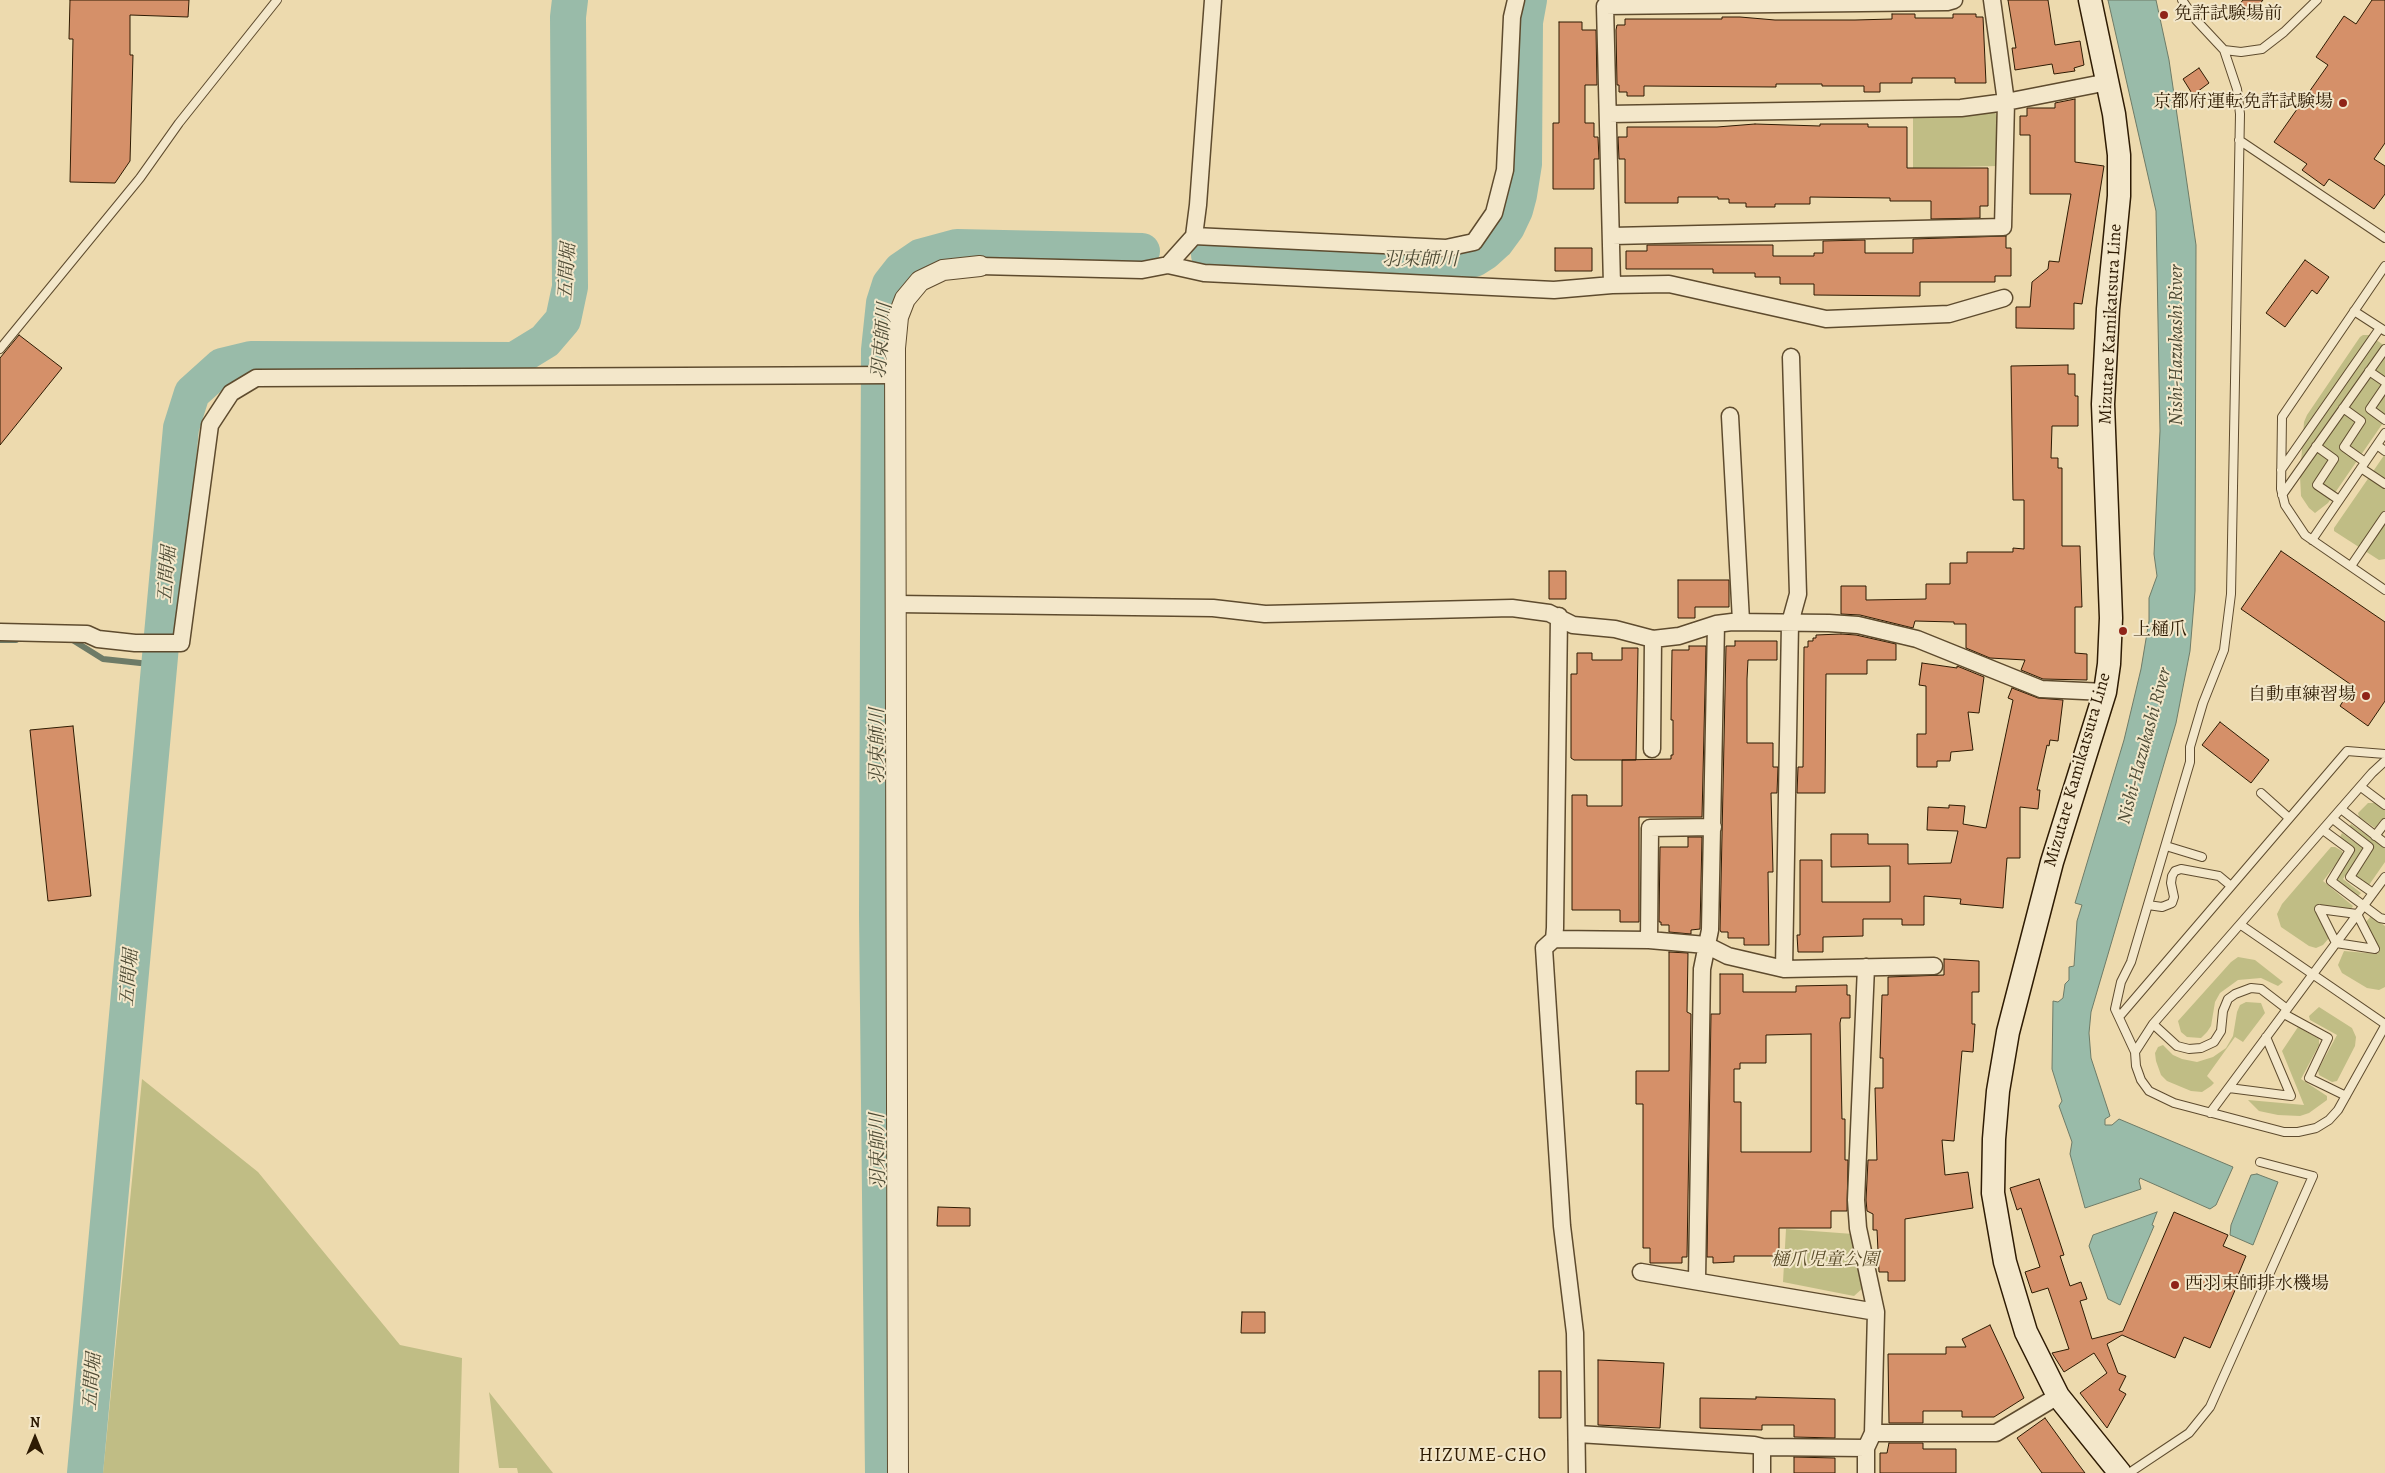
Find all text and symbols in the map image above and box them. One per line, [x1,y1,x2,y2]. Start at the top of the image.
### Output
place label: 免許試験場前 [2174,4,2282,26]
marker: 免許試験場前 [2158,9,2170,21]
place label: 京都府運転免許試験場 [2153,92,2333,114]
marker: 京都府運転免許試験場 [2337,97,2349,109]
street label: Mizutare Kamikatsura Line [2095,223,2127,425]
water label: 五間堀 [555,243,581,301]
water label: 羽束師川 [1382,249,1458,271]
water label: Nishi-Hazukashi River [2166,265,2188,425]
water label: 羽束師川 [868,302,898,380]
water label: 五間堀 [154,546,182,604]
place label: 上樋爪 [2133,620,2187,642]
marker: 上樋爪 [2117,625,2129,637]
water label: Nishi-Hazukashi River [2113,665,2177,827]
street label: Mizutare Kamikatsura Line [2040,670,2116,870]
place label: 自動車練習場 [2248,685,2356,707]
marker: 自動車練習場 [2360,690,2372,702]
water label: 羽束師川 [867,708,889,784]
water label: 五間堀 [116,949,144,1007]
water label: 羽束師川 [867,1113,891,1189]
park label: 樋爪児童公園 [1771,1250,1879,1272]
place label: 西羽束師排水機場 [2185,1274,2329,1296]
marker: 西羽束師排水機場 [2169,1279,2181,1291]
water label: 五間堀 [79,1353,107,1411]
north arrow [10,1413,60,1463]
text: N [30,1413,40,1432]
district label: HIZUME-CHO [1418,1445,1548,1467]

